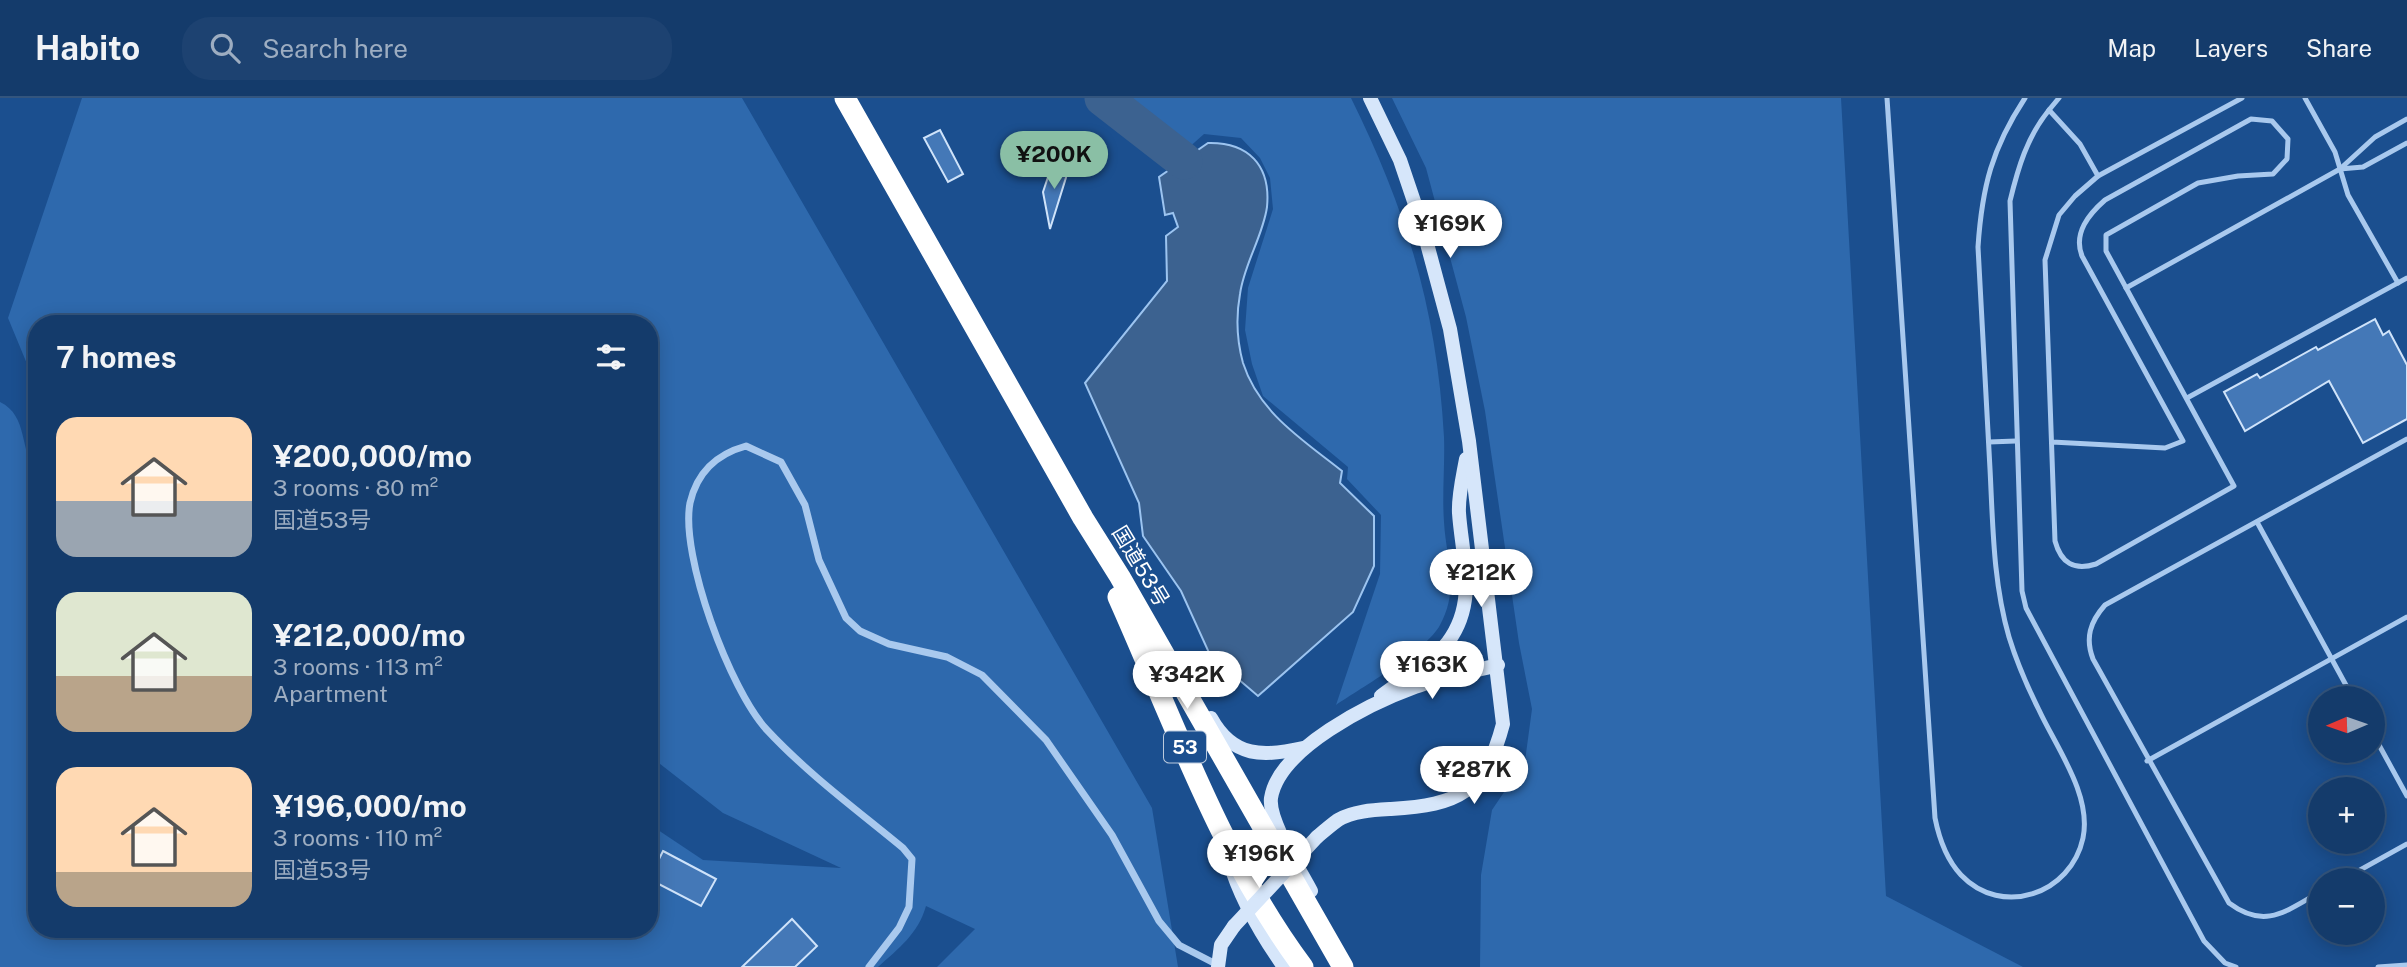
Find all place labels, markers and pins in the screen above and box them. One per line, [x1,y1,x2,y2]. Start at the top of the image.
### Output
pin: ¥200K [1005,132,1103,191]
pin: ¥169K [1401,200,1499,260]
pin: ¥212K [1432,550,1530,609]
pin: ¥163K [1383,642,1481,701]
pin: ¥342K [1138,652,1236,711]
pin: ¥287K [1425,746,1523,806]
pin: ¥196K [1210,830,1308,890]

